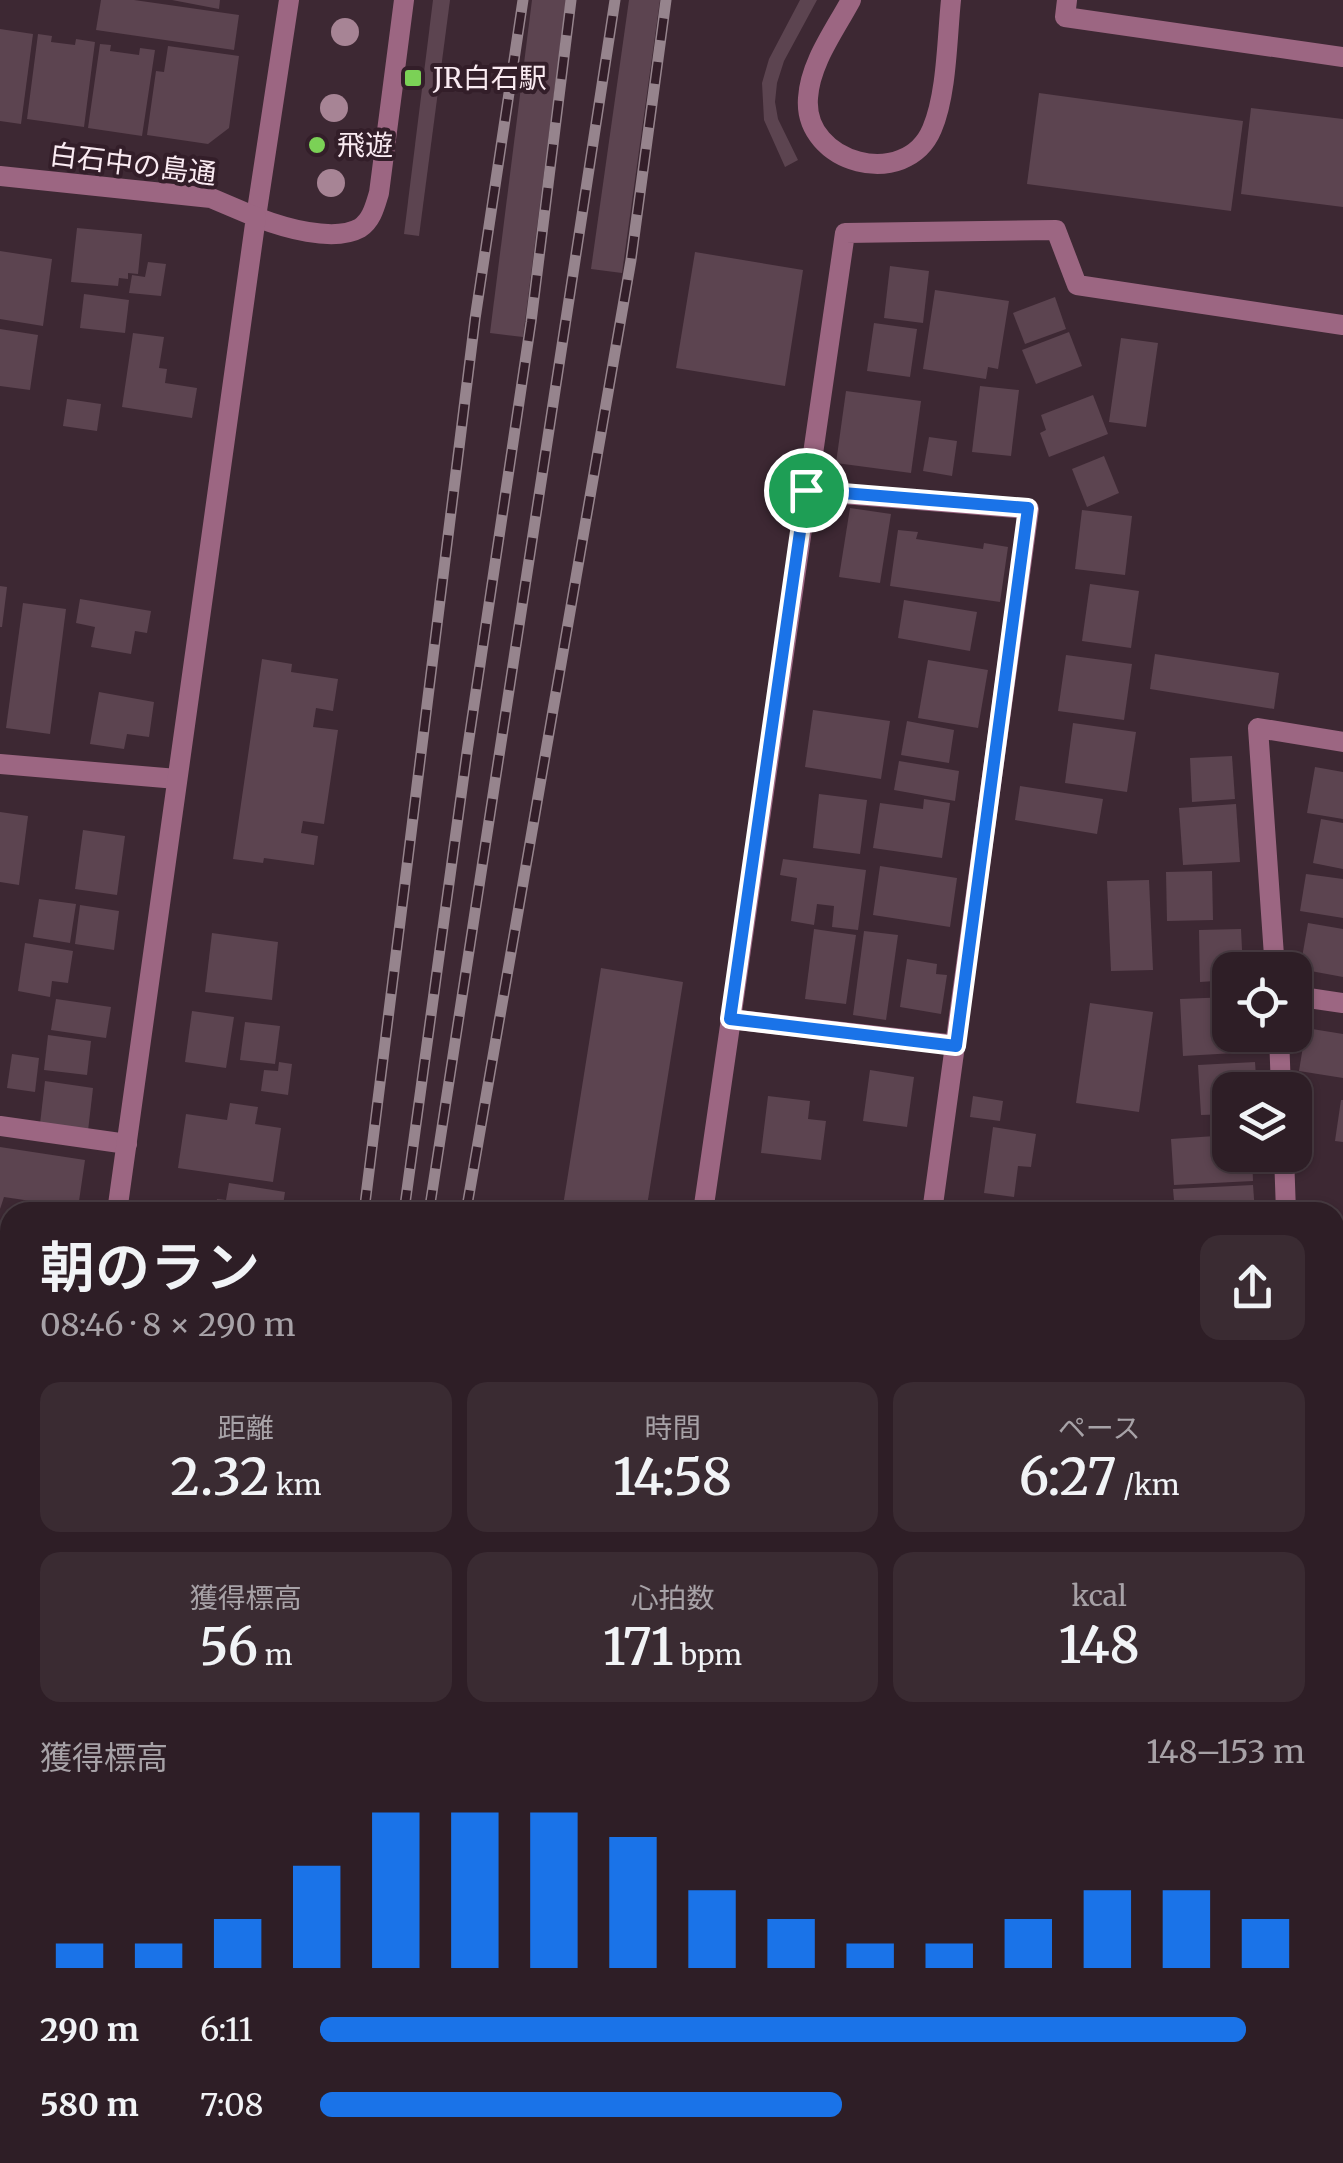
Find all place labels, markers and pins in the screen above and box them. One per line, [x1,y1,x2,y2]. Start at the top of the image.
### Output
place label: JR白石駅 [432,60,547,96]
marker: JR白石駅 [402,67,424,89]
place label: 飛遊 [337,127,393,163]
marker: 飛遊 [306,134,328,156]
pin [764,448,849,533]

